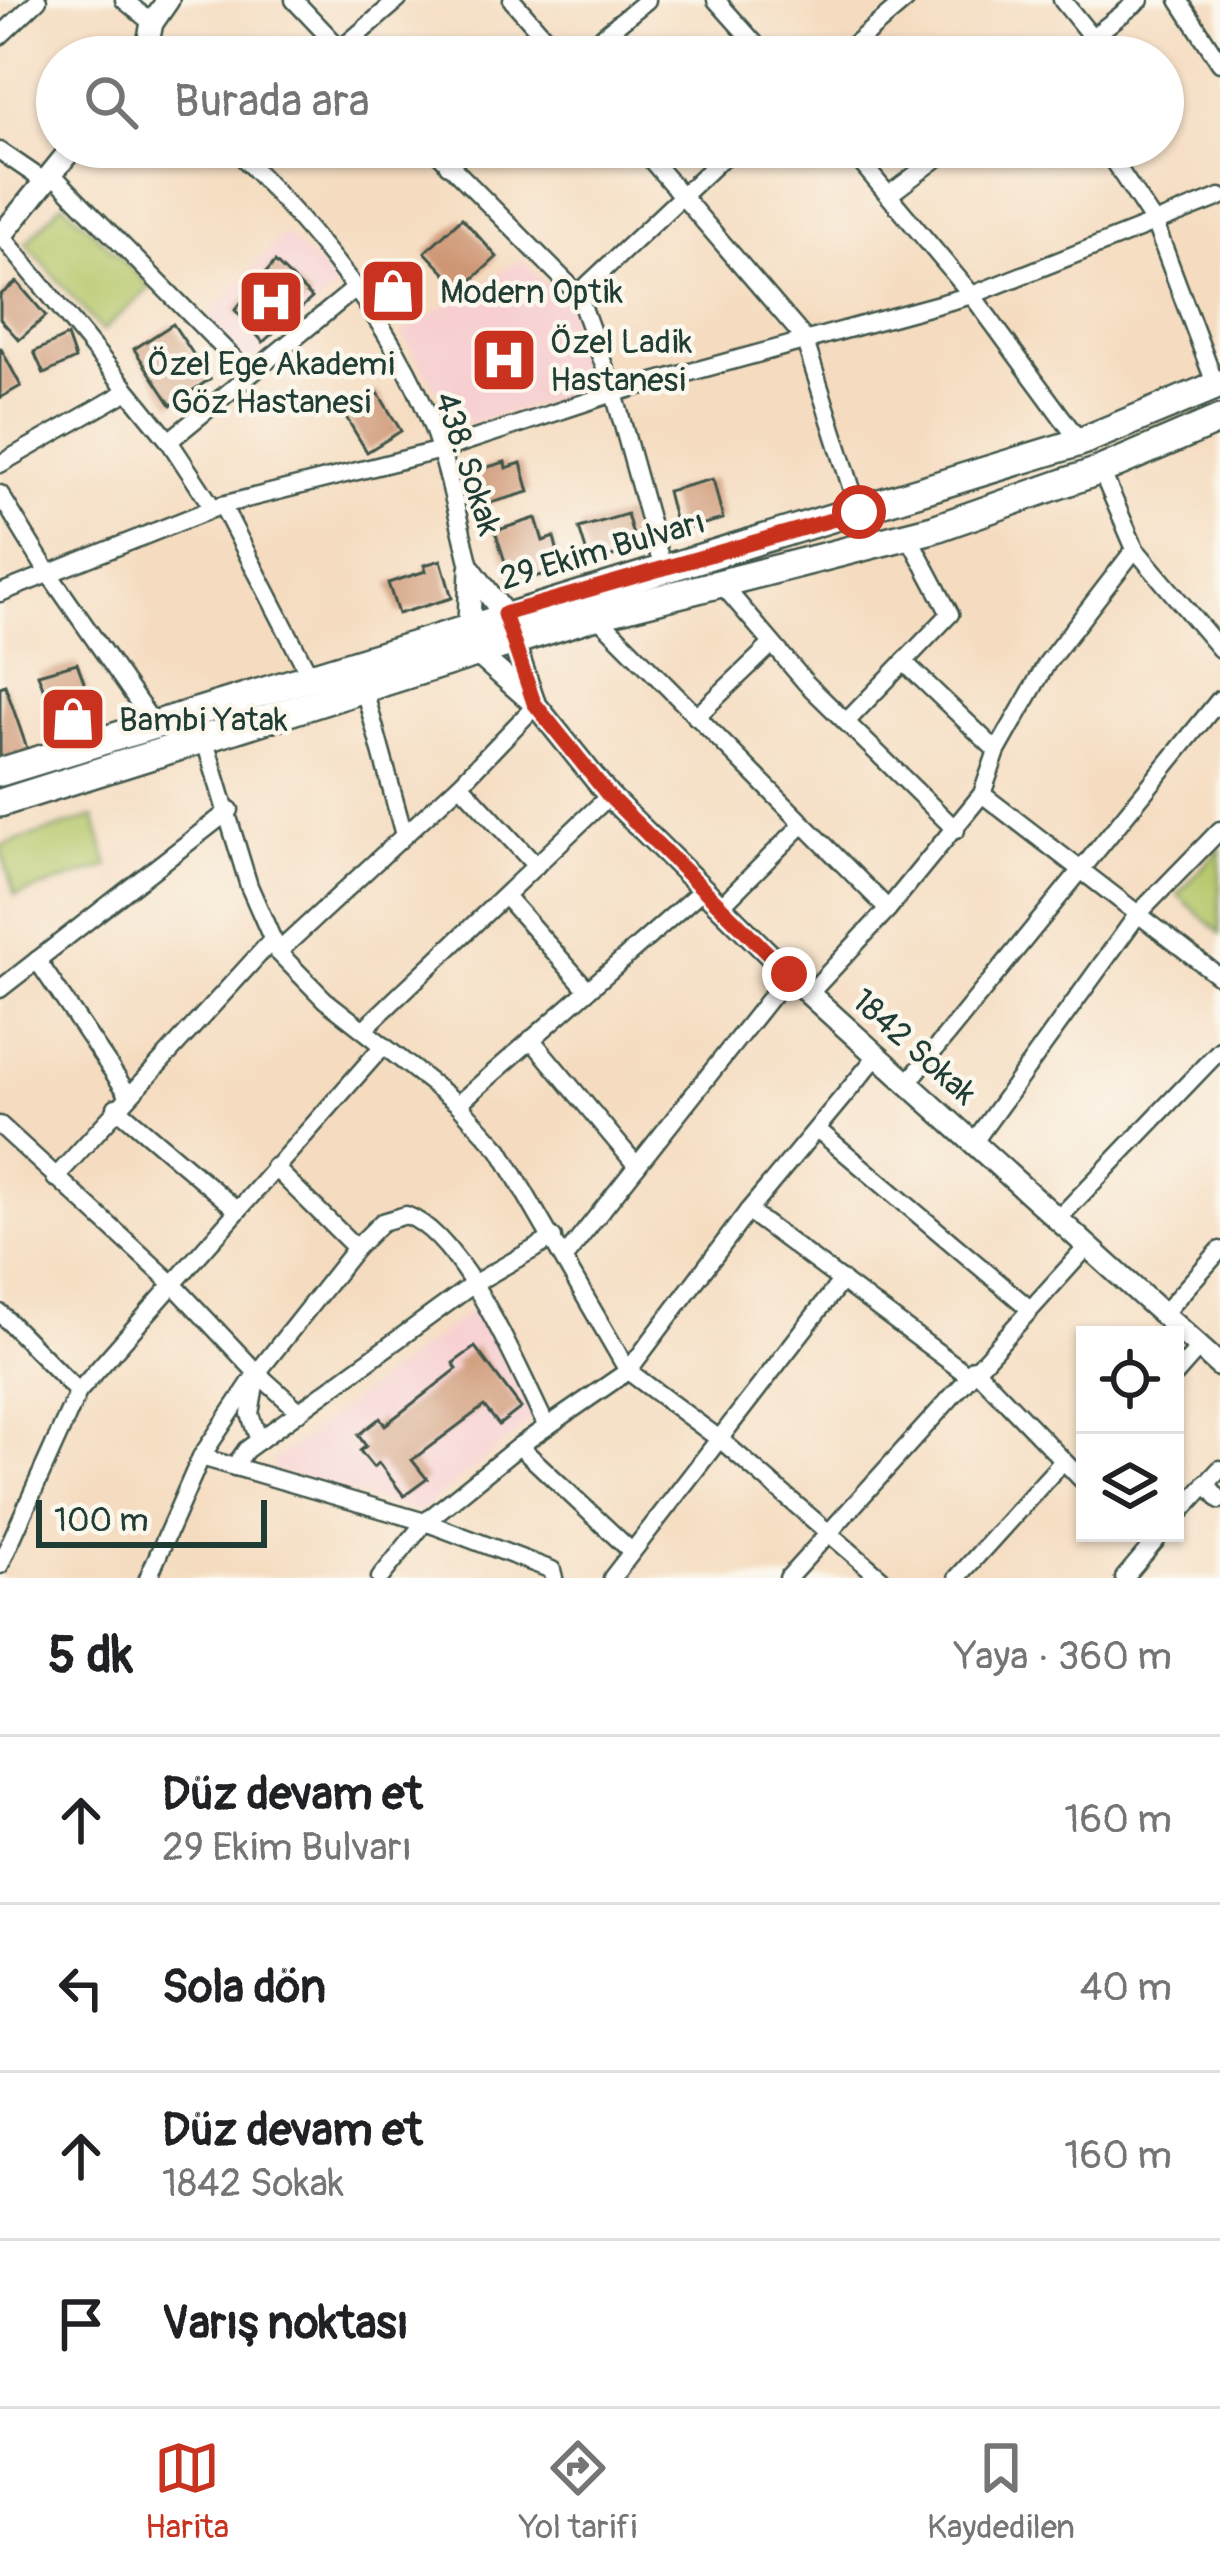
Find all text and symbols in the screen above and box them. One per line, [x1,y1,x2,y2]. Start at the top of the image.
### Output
search box [36,36,1184,168]
icon: search [78,69,144,135]
text: Burada ara [174,74,370,130]
shop icon: Modern Optik [358,256,428,326]
hospital icon: Özel Ege Akademi Göz Hastanesi [236,267,306,337]
place label: Modern Optik [440,272,623,313]
place label: Özel Ladik Hastanesi [550,322,692,401]
hospital icon: Özel Ladik Hastanesi [469,325,539,395]
place label: Özel Ege Akademi Göz Hastanesi [147,344,395,423]
street label: 438. Sokak [425,387,510,541]
route start [832,485,886,539]
street label: 29 Ekim Bulvarı [495,502,710,599]
shop icon: Bambi Yatak [38,684,108,754]
place label: Bambi Yatak [119,700,288,741]
route end [762,947,816,1001]
street label: 1842 Sokak [843,980,985,1114]
map controls [1076,1326,1184,1542]
button: locate [1076,1326,1184,1434]
button: layers [1076,1434,1184,1542]
scale bar [36,1494,267,1547]
text: 100 m [54,1500,148,1541]
text: 5 dk [48,1624,133,1688]
text: Yaya · 360 m [954,1632,1172,1681]
text: Düz devam et [162,1767,423,1823]
icon: ahead [48,1787,114,1853]
text: 160 m [1064,1795,1172,1844]
text: 29 Ekim Bulvarı [162,1823,412,1872]
icon: left [48,1955,114,2021]
text: Sola dön [162,1960,326,2016]
text: 40 m [1080,1963,1172,2012]
text: Düz devam et [162,2103,423,2159]
icon: ahead [48,2123,114,2189]
text: 160 m [1064,2131,1172,2180]
text: 1842 Sokak [162,2159,344,2208]
icon: arrive [48,2291,114,2357]
text: Varış noktası [162,2296,409,2352]
tab: Harita [145,2435,229,2548]
tab: Yol tarifi [519,2435,637,2548]
tab: Kaydedilen [927,2435,1075,2548]

